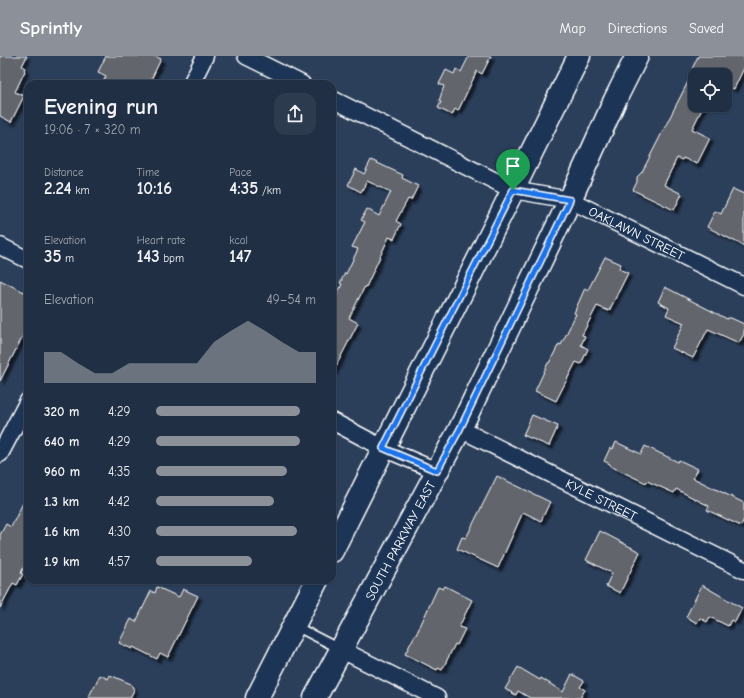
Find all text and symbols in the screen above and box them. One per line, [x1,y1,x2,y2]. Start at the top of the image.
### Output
text: Sprintly [20,17,82,39]
text: Map [559,20,586,37]
text: Directions [608,20,667,37]
text: Saved [689,20,724,37]
map controls [688,68,732,112]
button: locate [688,68,732,112]
button: share [274,93,316,135]
text: Evening run [44,94,158,120]
text: 19:06 · 7 × 320 m [44,122,140,137]
pin [496,149,530,190]
icon: arrive [502,155,524,177]
text: Distance [44,166,83,179]
text: Time [137,166,160,179]
text: Pace [229,166,252,179]
text: 2.24 [44,179,71,198]
text: 10:16 [137,179,172,198]
text: 4:35 [229,179,258,198]
text: km [71,184,90,197]
text: /km [258,184,281,197]
street label: OAKLAWN STREET [586,203,687,264]
text: Elevation [44,234,86,247]
text: Heart rate [137,234,185,247]
text: kcal [229,234,248,247]
text: 35 [44,247,61,266]
text: 143 [137,247,160,266]
text: 147 [229,247,251,266]
text: m [61,252,74,265]
text: bpm [160,252,184,265]
text: Elevation [44,292,94,307]
text: 49–54 m [267,292,316,307]
text: 320 m [44,404,79,419]
text: 4:29 [108,404,130,419]
text: 640 m [44,434,79,449]
text: 4:29 [108,434,130,449]
text: 960 m [44,464,80,479]
text: 4:35 [108,464,130,479]
street label: KYLE STREET [563,476,640,524]
street label: SOUTH PARKWAY EAST [362,478,439,603]
text: 1.3 km [44,494,79,509]
text: 4:42 [108,494,130,509]
text: 1.6 km [44,524,80,539]
text: 4:30 [108,524,131,539]
text: 1.9 km [44,554,80,569]
text: 4:57 [108,554,130,569]

